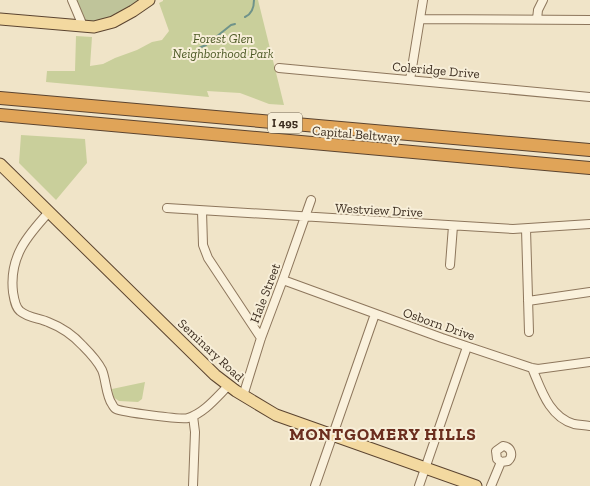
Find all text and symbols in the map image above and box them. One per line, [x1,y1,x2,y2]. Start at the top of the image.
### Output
park label: Forest Glen Neighborhood Park [173,31,274,61]
street label: Coleridge Drive [392,59,480,81]
road number: I 495 [268,113,302,133]
street label: Capital Beltway [312,123,401,145]
street label: Westview Drive [335,200,423,220]
street label: Hale Street [247,261,283,325]
street label: Osborn Drive [401,305,477,343]
street label: Seminary Road [175,316,247,384]
district label: MONTGOMERY HILLS [289,424,477,444]

